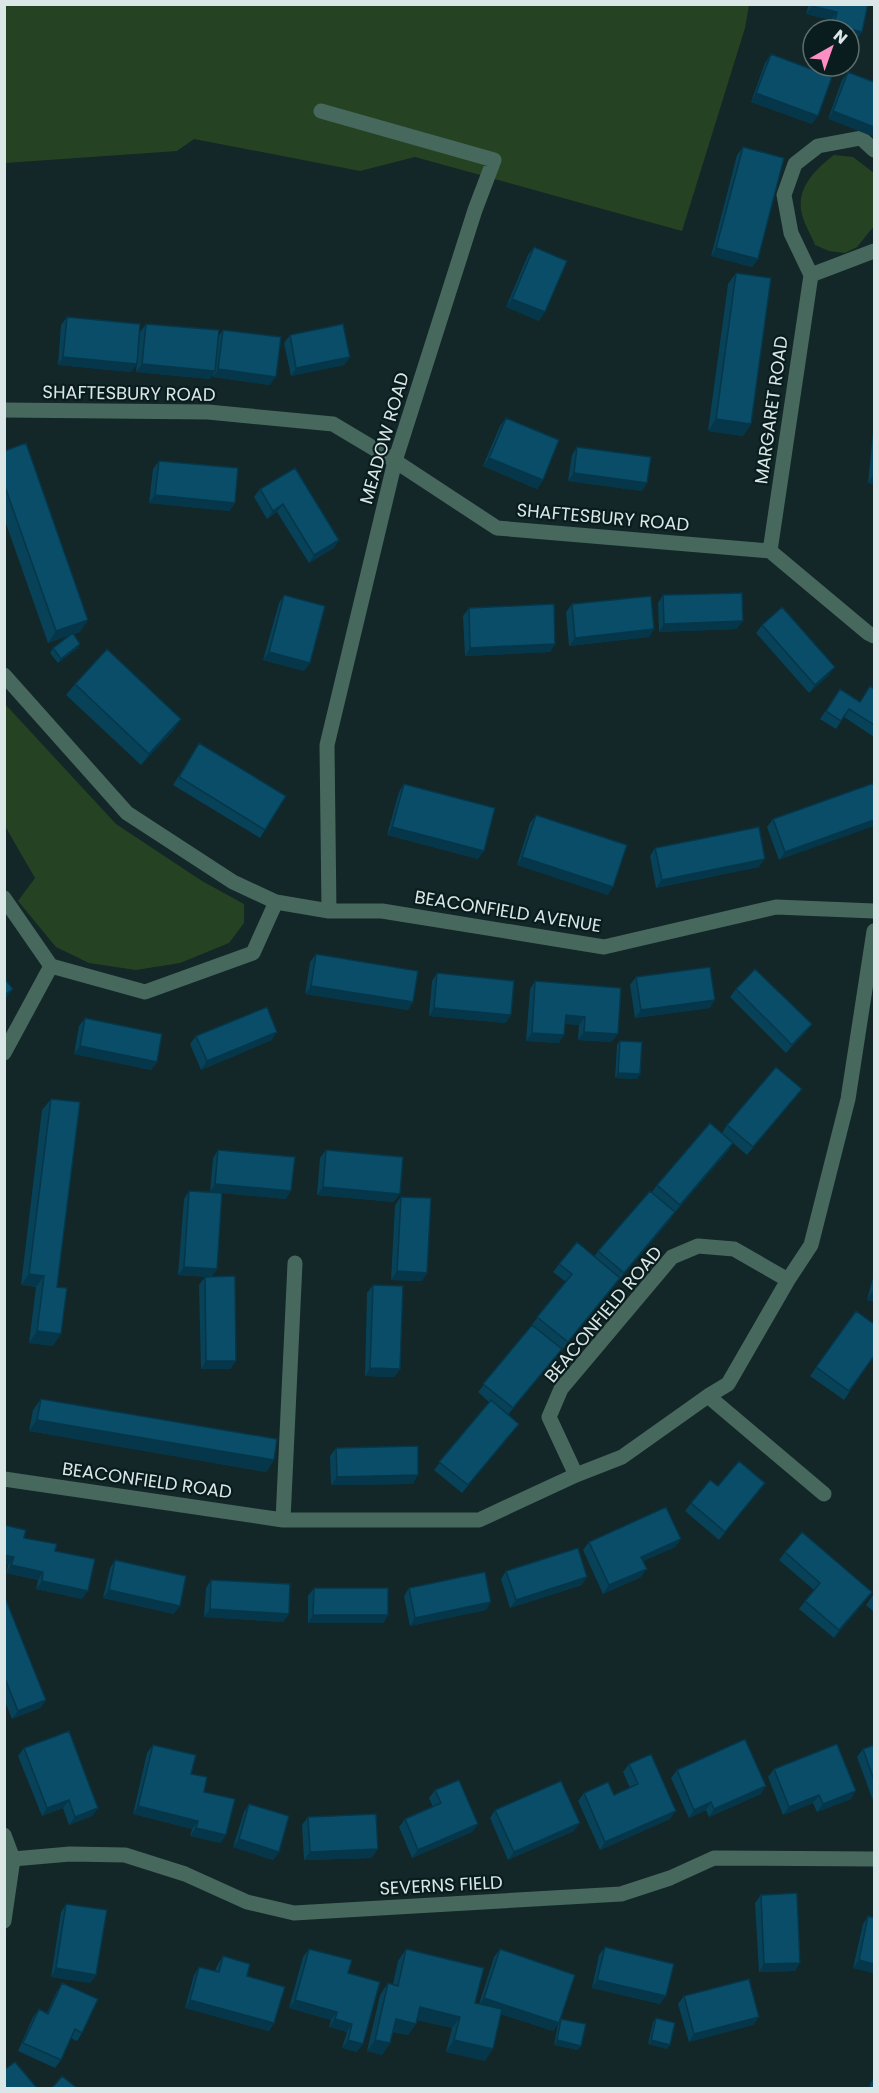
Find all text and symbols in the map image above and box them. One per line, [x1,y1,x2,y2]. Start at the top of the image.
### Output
north arrow [801,18,861,78]
text: N [828,24,852,50]
street label: MARGARET ROAD [748,334,794,486]
street label: MEADOW ROAD [353,369,415,507]
street label: SHAFTESBURY ROAD [42,379,216,407]
street label: SHAFTESBURY ROAD [516,497,690,537]
street label: BEACONFIELD AVENUE [413,884,603,938]
street label: BEACONFIELD ROAD [538,1240,668,1388]
street label: BEACONFIELD ROAD [61,1456,233,1504]
street label: SEVERNS FIELD [379,1869,503,1901]

